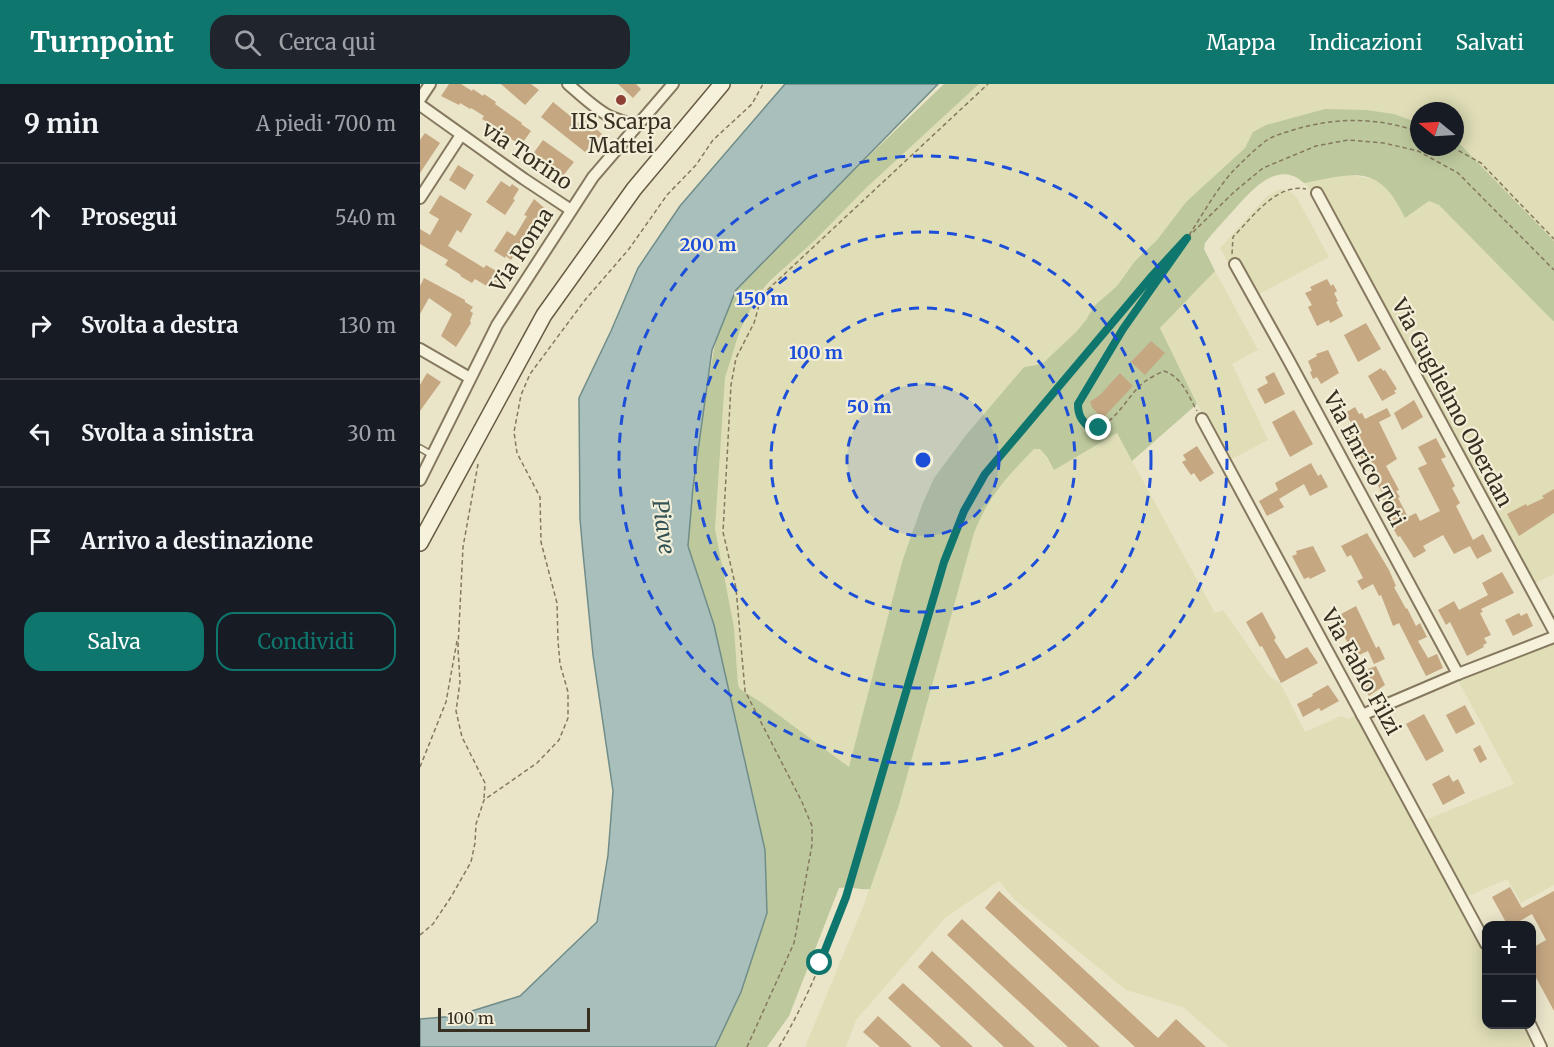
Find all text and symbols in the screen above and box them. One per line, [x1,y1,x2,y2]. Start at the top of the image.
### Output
search box [210,15,630,69]
text: Turnpoint [30,24,174,60]
icon: search [231,26,264,59]
text: Cerca qui [279,28,376,56]
text: Mappa [1206,29,1276,56]
text: Indicazioni [1309,29,1422,56]
text: Salvati [1455,29,1524,56]
marker: IIS Scarpa Mattei [614,93,628,107]
north arrow [1410,102,1464,156]
text: 9 min [24,107,99,140]
place label: IIS Scarpa Mattei [570,108,672,159]
text: A piedi · 700 m [256,111,396,136]
street label: via Torino [476,115,578,196]
icon: ahead [24,201,57,234]
street label: Via Roma [484,202,559,298]
text: Prosegui [81,203,177,231]
text: 540 m [335,205,396,230]
text: 200 m [680,233,736,256]
text: 150 m [736,287,788,310]
street label: Via Guglielmo Oberdan [1386,293,1519,512]
icon: right [24,309,57,342]
text: Svolta a destra [81,311,238,339]
text: 130 m [339,313,396,338]
text: 100 m [789,341,843,364]
street label: Via Enrico Toti [1317,386,1411,531]
text: 50 m [847,395,891,418]
route end [1085,414,1111,440]
icon: left [24,417,57,450]
text: Svolta a sinistra [81,419,254,447]
text: 30 m [347,421,396,446]
centre of rings [913,450,933,470]
water label: Piave [646,498,682,556]
icon: arrive [24,525,57,558]
text: Arrivo a destinazione [81,527,313,555]
street label: Via Fabio Filzi [1315,603,1407,740]
button: Salva [24,612,204,671]
button: Condividi [216,612,396,671]
map controls [1482,921,1536,1029]
button: + [1482,921,1536,975]
route start [806,949,832,975]
button: − [1482,975,1536,1029]
scale bar [438,1005,590,1032]
text: 100 m [447,1008,494,1028]

